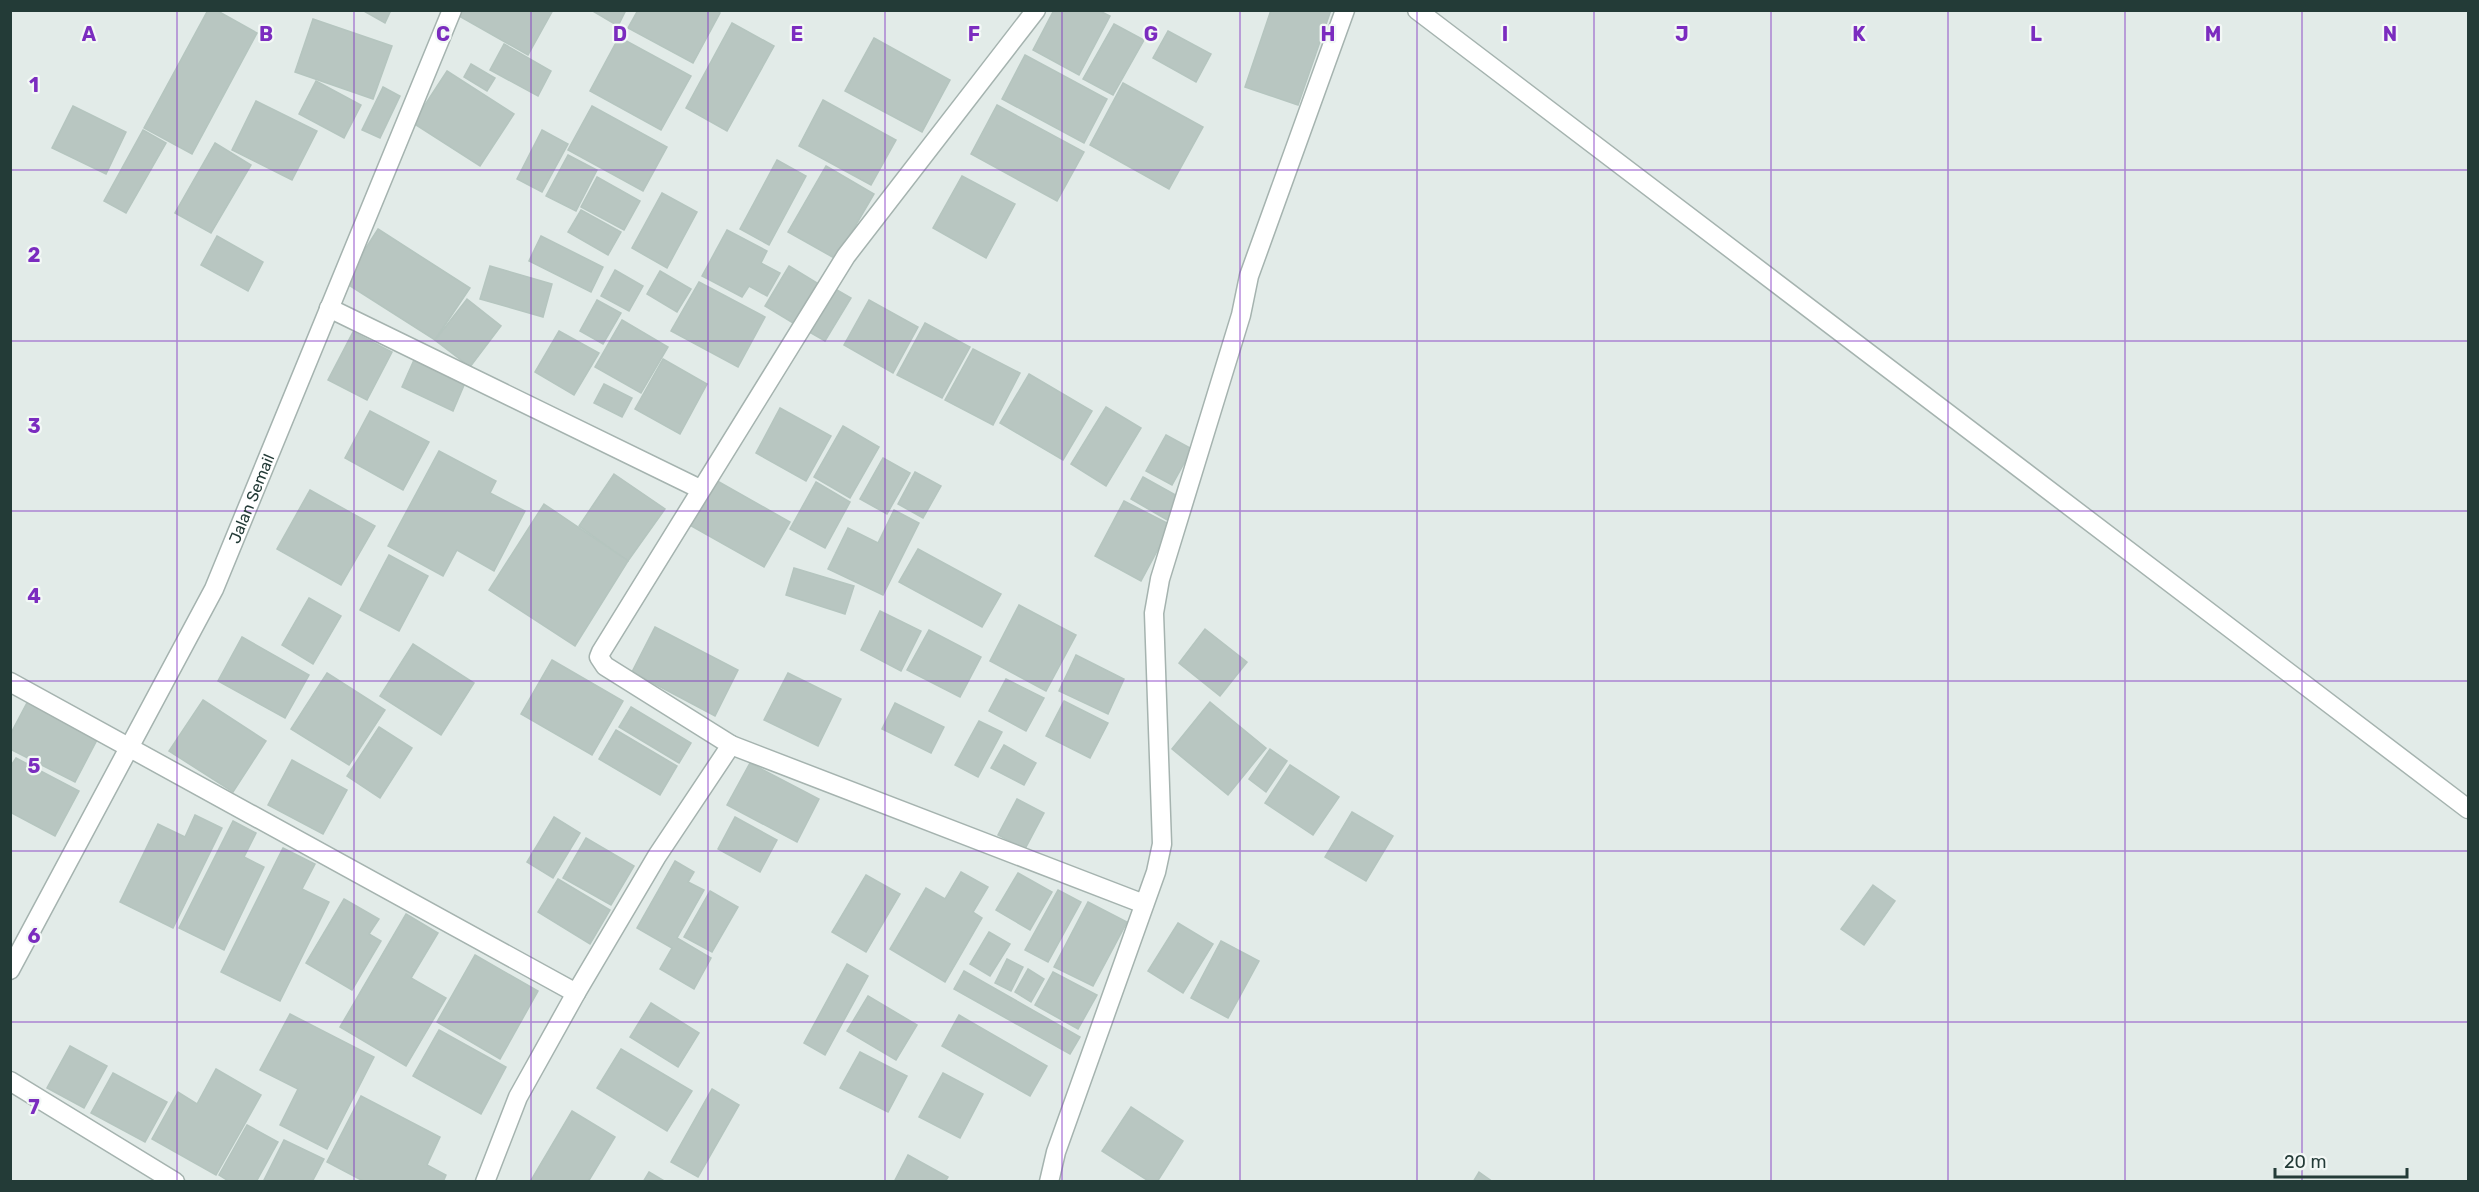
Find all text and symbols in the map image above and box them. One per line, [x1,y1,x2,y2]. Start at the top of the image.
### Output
text: A [82,22,97,46]
text: B [259,22,273,46]
text: C [436,22,450,46]
text: D [613,22,627,46]
text: E [791,22,803,46]
text: F [968,22,980,46]
text: G [1144,22,1158,46]
text: H [1321,22,1335,46]
text: I [1502,22,1508,46]
text: J [1675,22,1689,46]
text: K [1852,22,1866,46]
text: L [2030,22,2042,46]
text: M [2205,22,2221,46]
text: N [2383,22,2397,46]
text: 1 [29,73,39,97]
text: 2 [28,243,41,267]
text: 3 [27,414,41,438]
street label: Jalan Semail [225,451,279,546]
text: 4 [27,584,41,608]
text: 5 [28,754,41,778]
text: 6 [27,924,41,948]
text: 7 [28,1095,40,1119]
scale bar [2275,1141,2407,1179]
text: 20 m [2284,1151,2326,1173]

